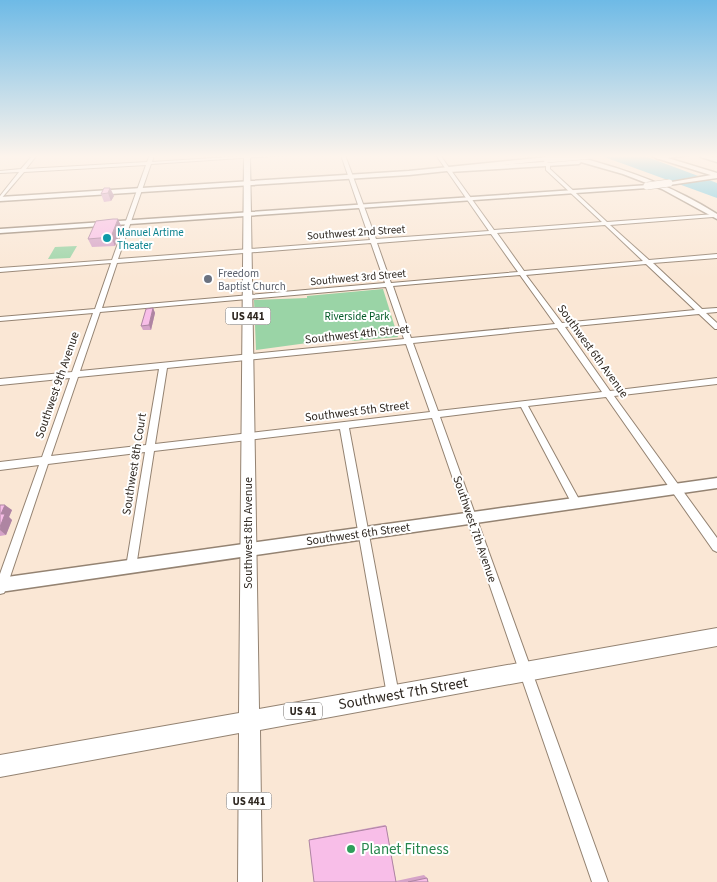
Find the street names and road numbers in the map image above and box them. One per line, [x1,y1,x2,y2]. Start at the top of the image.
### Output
street label: Southwest 2nd Street [306,222,406,243]
street label: Southwest 3rd Street [309,266,407,289]
street label: Southwest 6th Avenue [553,301,632,402]
road number: US 441 [226,308,270,324]
street label: Southwest 4th Street [304,321,410,348]
street label: Southwest 9th Avenue [31,330,84,441]
street label: Southwest 5th Street [304,397,410,426]
street label: Southwest 8th Court [118,412,151,516]
street label: Southwest 7th Avenue [448,474,501,585]
street label: Southwest 8th Avenue [240,477,257,589]
street label: Southwest 6th Street [305,519,411,550]
street label: Southwest 7th Street [337,672,469,715]
road number: US 41 [284,702,322,719]
road number: US 441 [226,792,272,809]

